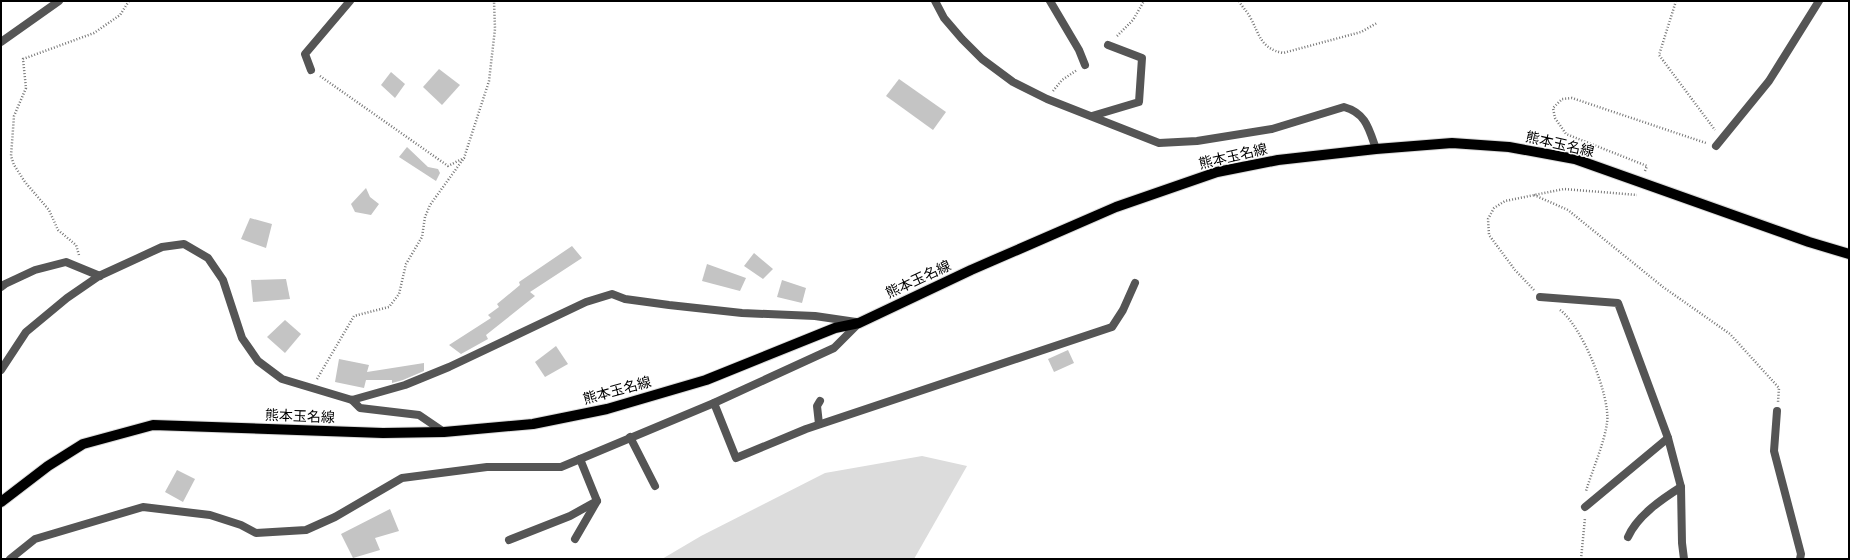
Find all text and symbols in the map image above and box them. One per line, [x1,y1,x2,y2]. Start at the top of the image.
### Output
street label: 熊本玉名線 [1524,128,1596,161]
street label: 熊本玉名線 [1197,140,1269,173]
street label: 熊本玉名線 [883,257,954,302]
street label: 熊本玉名線 [581,373,653,408]
street label: 熊本玉名線 [265,407,335,426]

